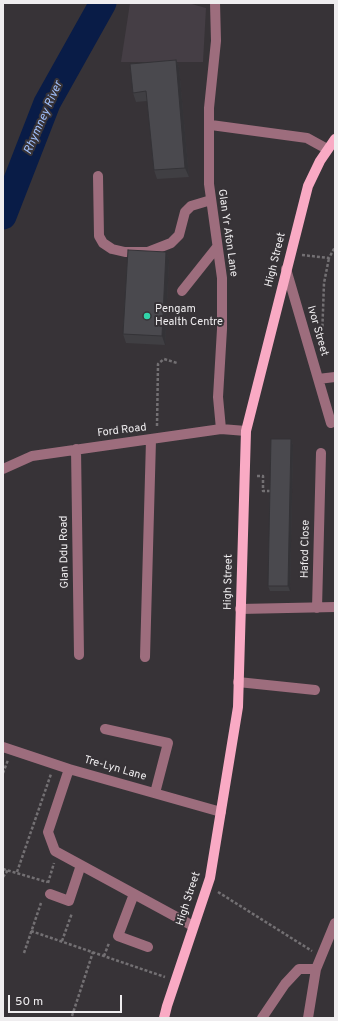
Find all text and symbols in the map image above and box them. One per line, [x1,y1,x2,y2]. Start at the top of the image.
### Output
water label: Rhymney River [21,79,67,157]
street label: Glan Yr Afon Lane [214,188,240,278]
street label: High Street [263,231,289,289]
place label: Pengam Health Centre [155,303,223,329]
street label: Ivor Street [304,304,330,358]
marker: Pengam Health Centre [142,311,152,321]
street label: Ford Road [97,421,147,441]
street label: Glan Ddu Road [58,515,72,589]
street label: Hafod Close [299,520,313,578]
street label: High Street [222,554,236,610]
street label: Tre-Lyn Lane [82,754,148,784]
street label: High Street [174,870,204,928]
scale bar [10,987,124,1013]
text: 50 m [15,994,43,1010]

